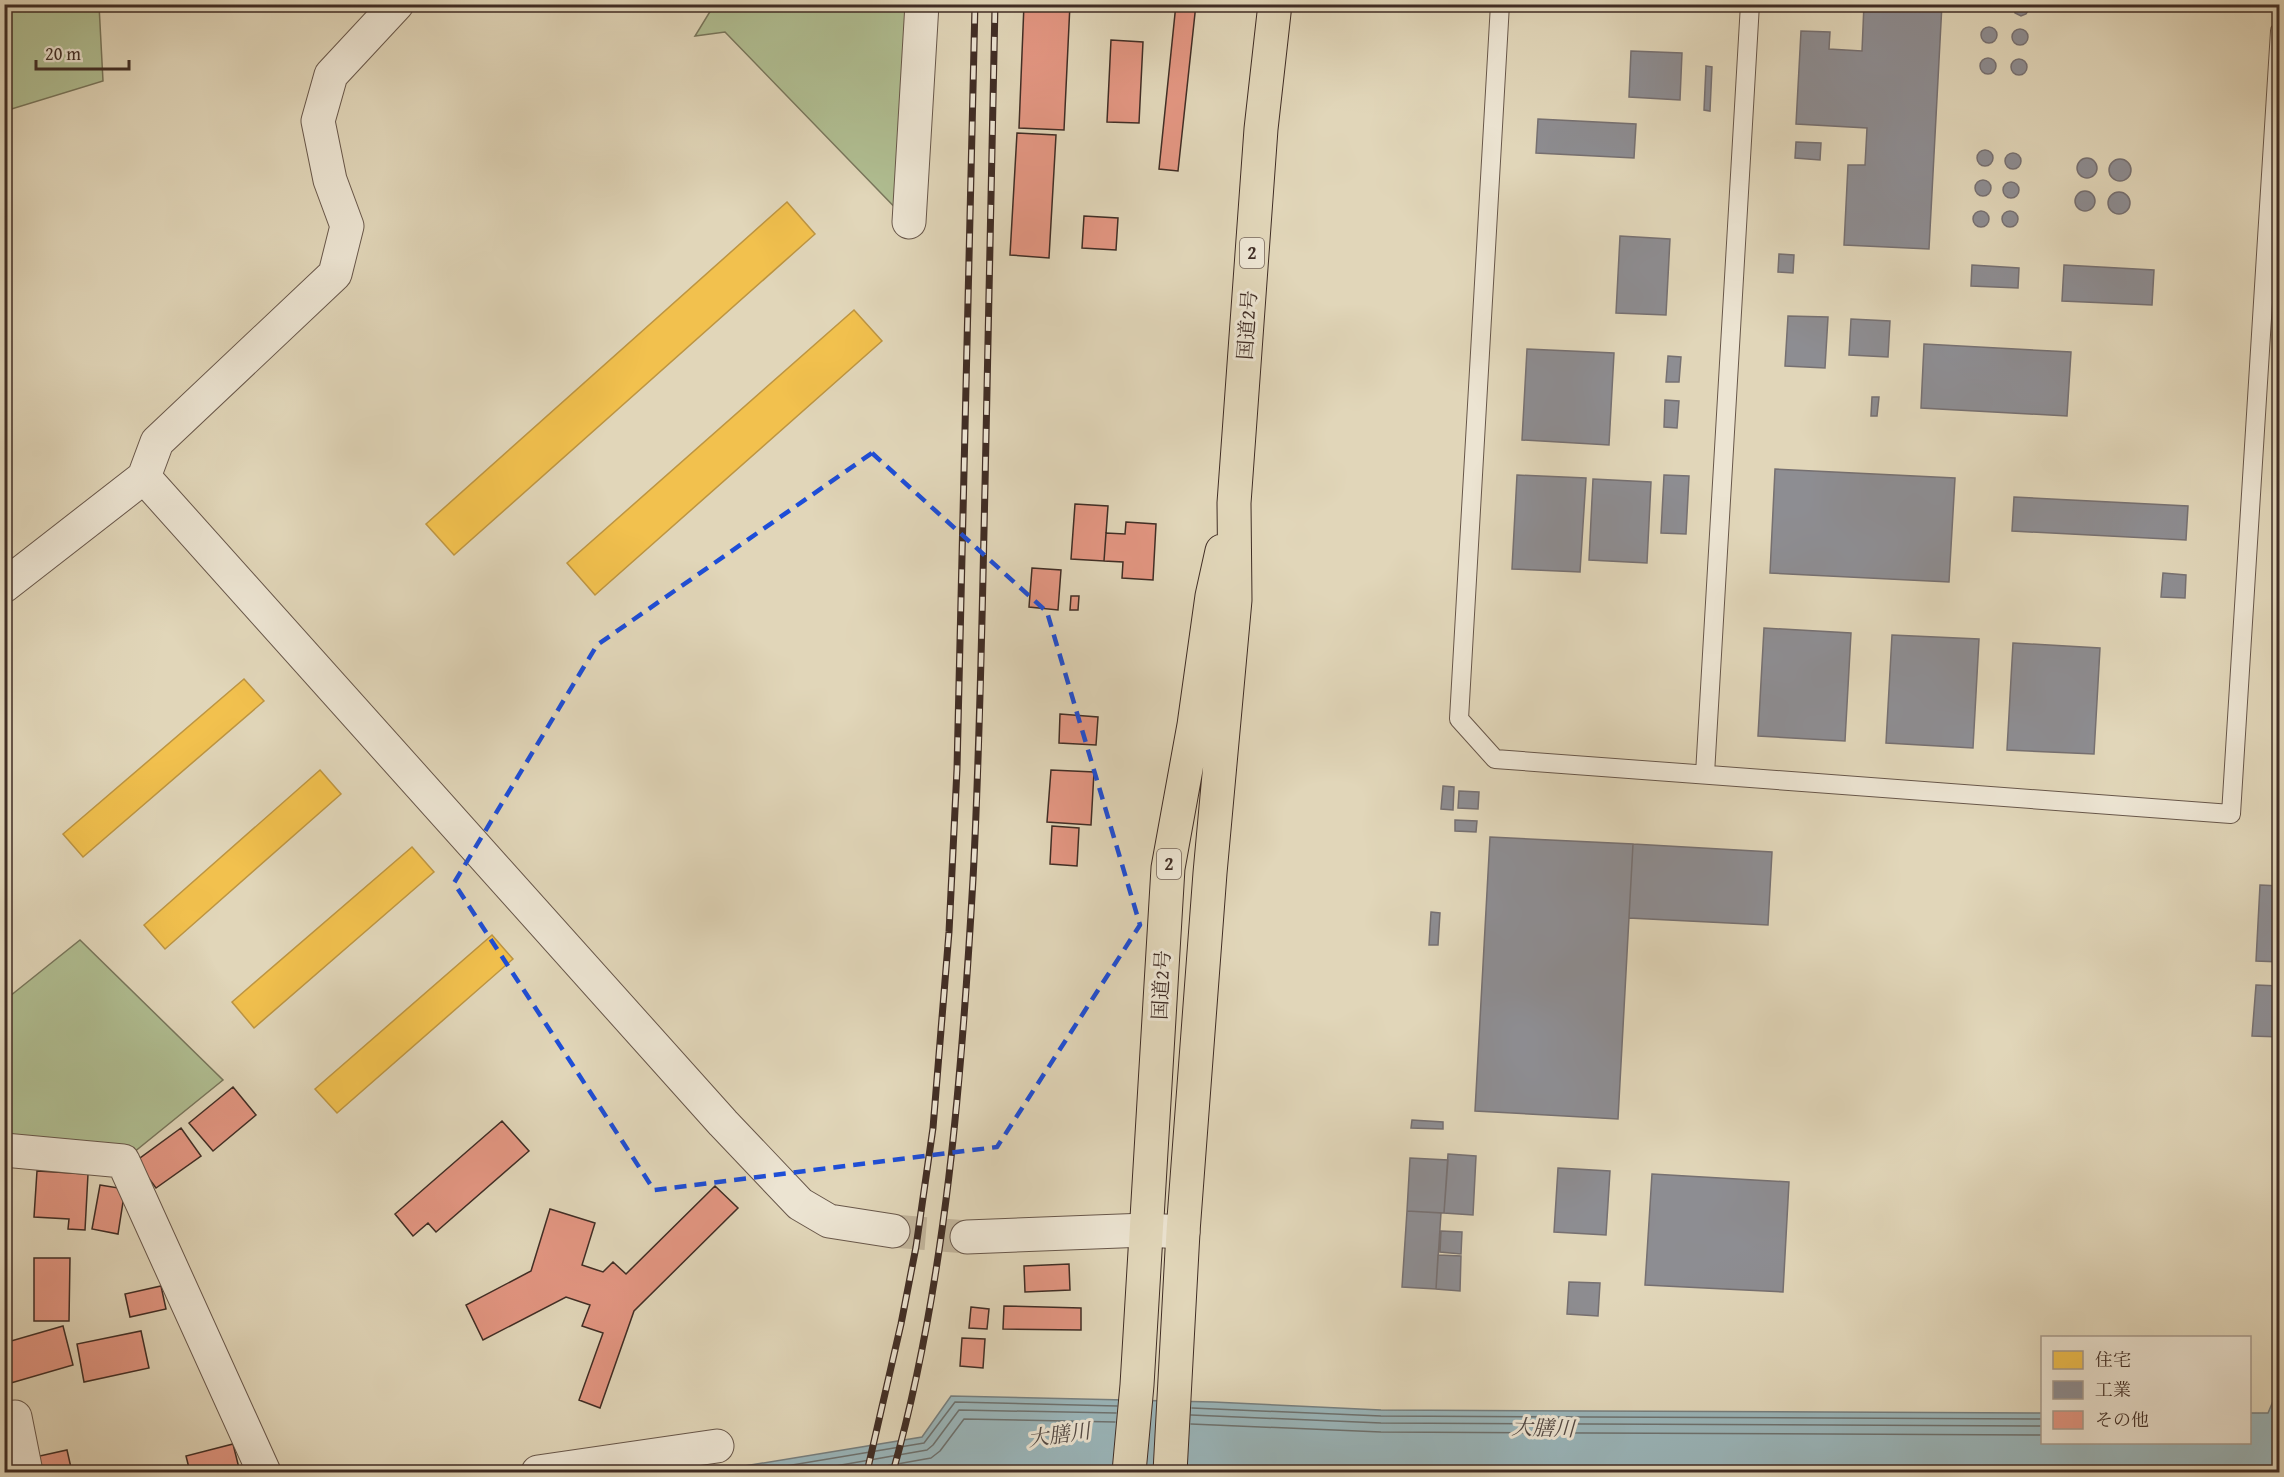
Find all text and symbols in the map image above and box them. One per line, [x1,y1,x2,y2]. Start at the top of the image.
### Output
scale bar [36,33,129,71]
text: 20 m [45,40,81,67]
road number: 2 [1240,238,1264,268]
street label: 国道2号 [1230,289,1263,361]
road number: 2 [1157,849,1181,879]
street label: 国道2号 [1144,949,1177,1021]
legend [2041,1336,2251,1444]
text: 住宅 [2095,1346,2131,1373]
text: 工業 [2095,1376,2131,1403]
text: その他 [2095,1406,2149,1433]
water label: 大膳川 [1511,1411,1577,1444]
water label: 大膳川 [1026,1414,1094,1454]

